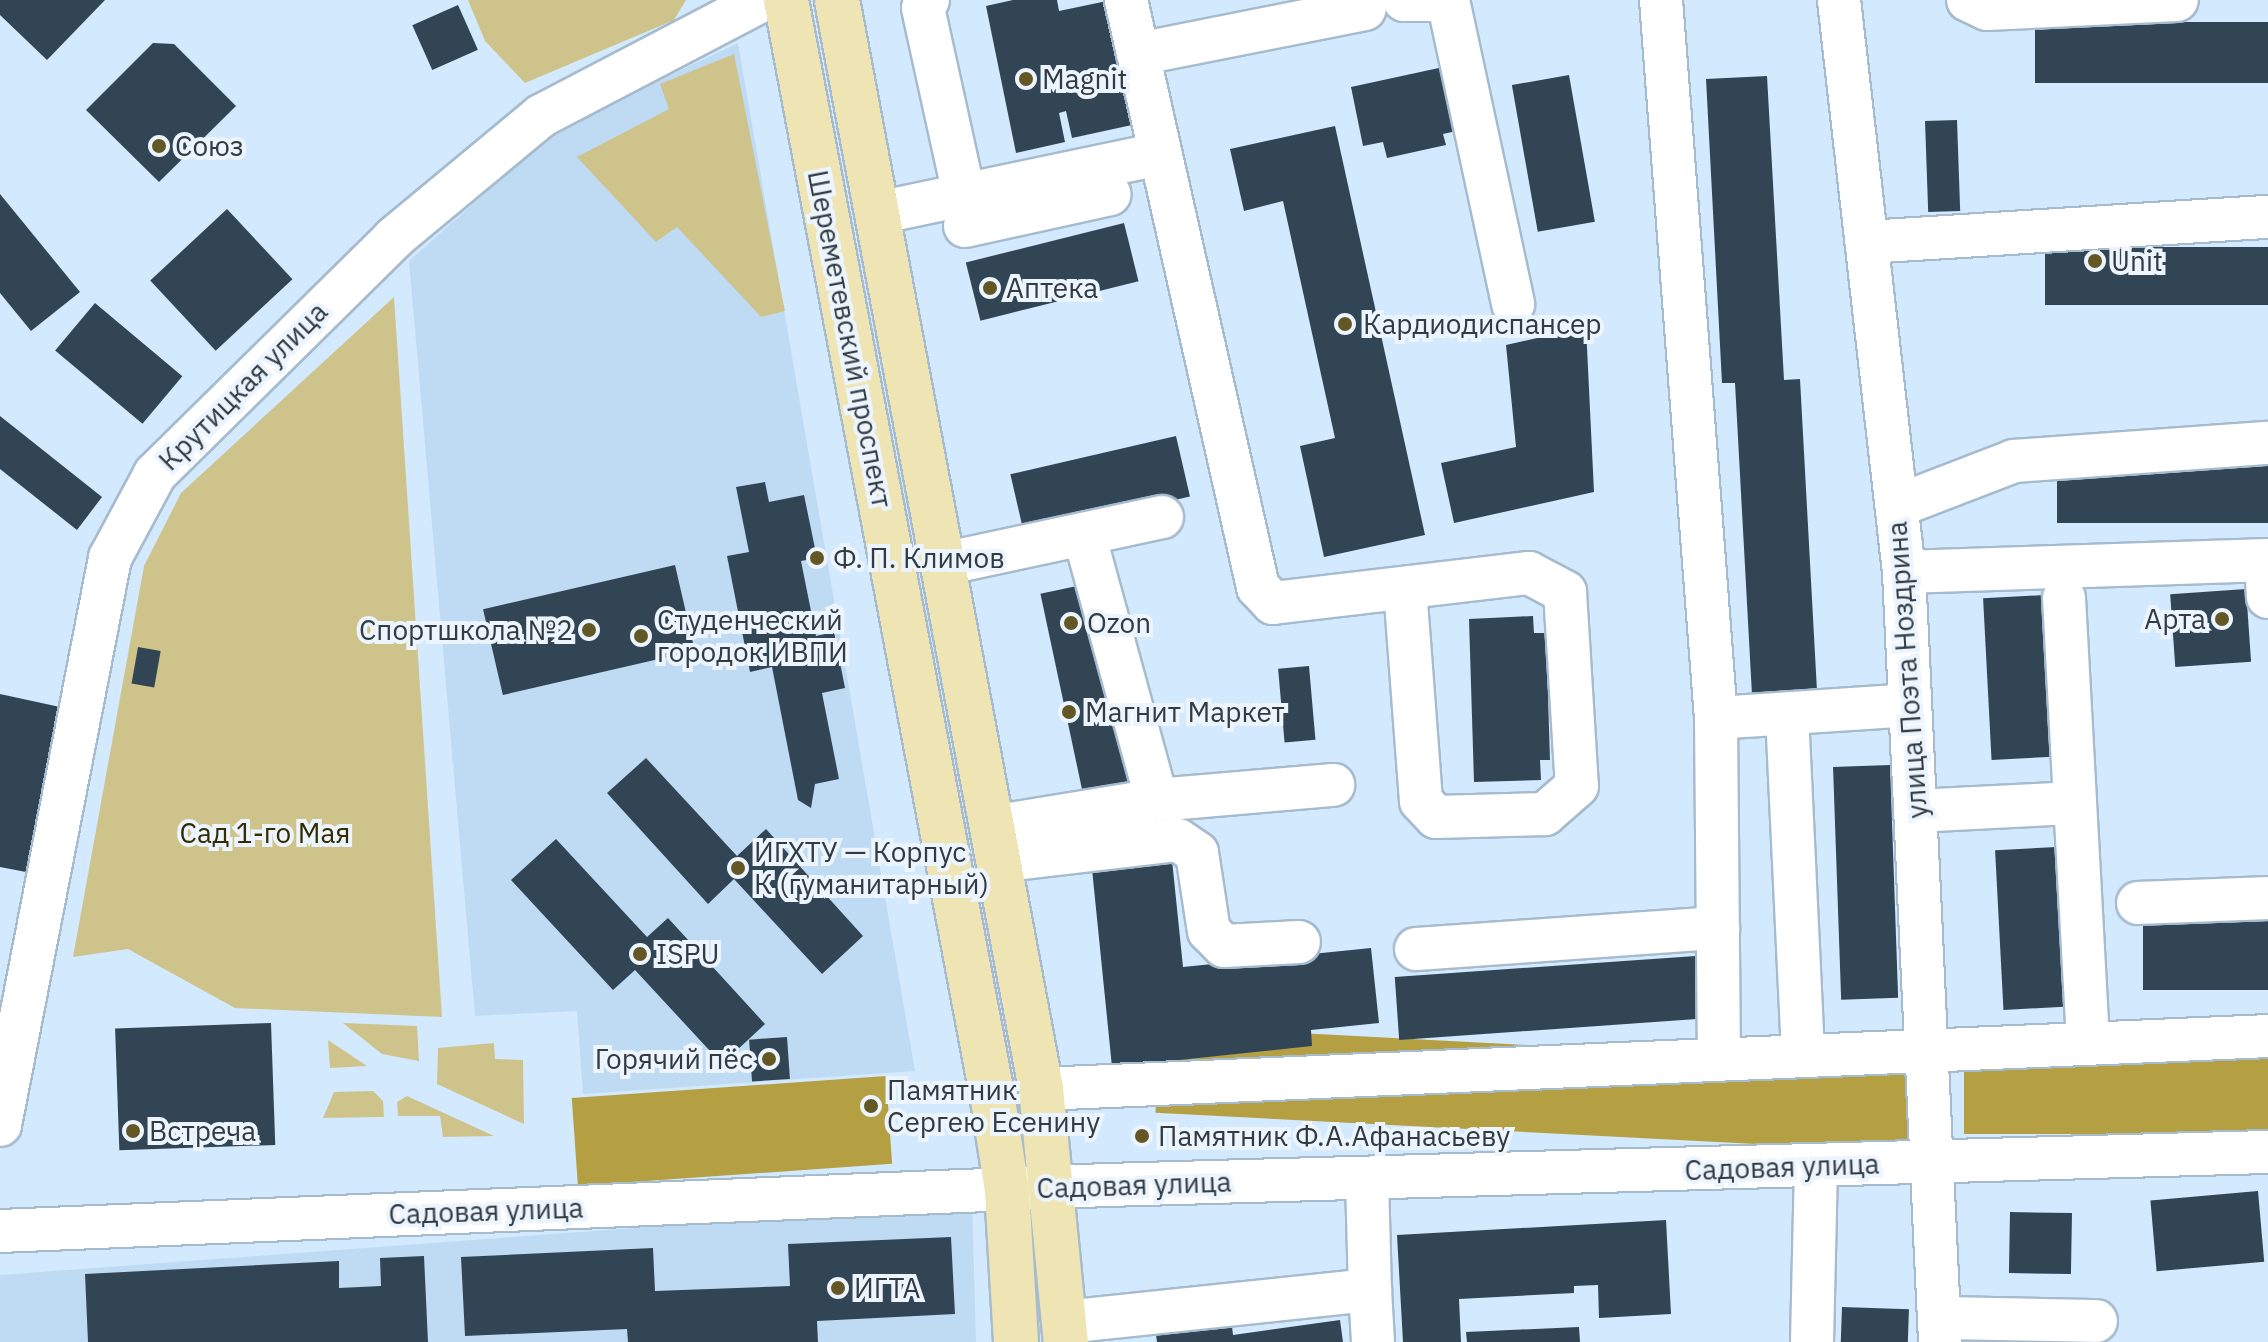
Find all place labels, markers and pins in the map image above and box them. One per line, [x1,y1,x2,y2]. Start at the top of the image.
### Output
place label: Magnit [1042,62,1127,96]
marker: Magnit [1017,70,1035,88]
place label: Союз [175,129,244,163]
marker: Союз [150,137,168,155]
place label: Unit [2111,244,2163,278]
marker: Unit [2086,252,2104,270]
place label: Аптека [1006,271,1098,305]
marker: Аптека [981,279,999,297]
place label: Кардиодиспансер [1363,307,1602,341]
marker: Кардиодиспансер [1334,313,1356,335]
place label: Ф. П. Климов [833,541,1005,575]
marker: Ф. П. Климов [808,549,826,567]
place label: Арта [2144,602,2206,636]
place label: Студенческий городок ИВПИ [657,603,848,669]
place label: Ozon [1087,606,1151,640]
marker: Арта [2213,610,2231,628]
place label: Спортшкола №2 [359,613,573,647]
marker: Ozon [1062,614,1080,632]
marker: Спортшкола №2 [580,621,598,639]
marker: Студенческий городок ИВПИ [632,627,650,645]
place label: Магнит Маркет [1085,695,1285,729]
marker: Магнит Маркет [1060,703,1078,721]
place label: ИГХТУ — Корпус К (гуманитарный) [754,835,989,901]
marker: ИГХТУ — Корпус К (гуманитарный) [729,859,747,877]
place label: ISPU [656,937,719,971]
marker: ISPU [631,945,649,963]
place label: Горячий пёс [595,1042,753,1076]
marker: Горячий пёс [760,1050,778,1068]
place label: Памятник Сергею Есенину [887,1073,1100,1139]
marker: Памятник Сергею Есенину [862,1097,880,1115]
place label: Встреча [149,1114,256,1148]
place label: Памятник Ф.А.Афанасьеву [1158,1119,1510,1153]
marker: Встреча [124,1122,142,1140]
marker: Памятник Ф.А.Афанасьеву [1133,1127,1151,1145]
place label: ИГТА [854,1271,921,1305]
marker: ИГТА [829,1279,847,1297]

